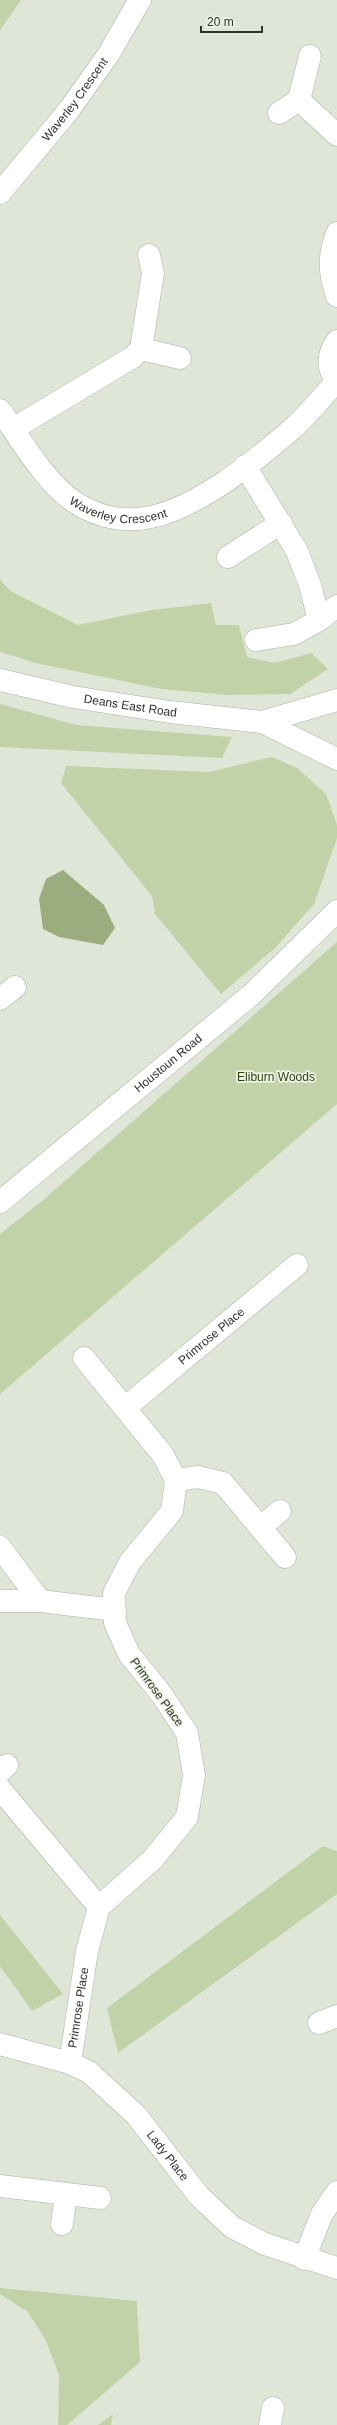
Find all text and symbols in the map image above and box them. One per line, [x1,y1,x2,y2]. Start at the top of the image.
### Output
scale bar [201,8,262,34]
text: 20 m [207,15,234,29]
street label: Waverley Crescent [39,54,111,144]
street label: Waverley Crescent [67,494,170,526]
street label: Deans East Road [83,692,178,720]
street label: Houstoun Road [132,1031,205,1095]
park label: Eliburn Woods [237,1070,315,1084]
street label: Primrose Place [176,1304,247,1367]
street label: Primrose Place [127,1655,187,1729]
street label: Primrose Place [65,1966,91,2049]
street label: Lady Place [144,2128,192,2184]

